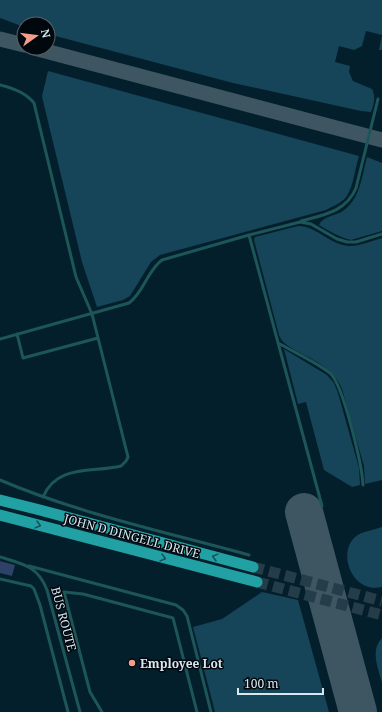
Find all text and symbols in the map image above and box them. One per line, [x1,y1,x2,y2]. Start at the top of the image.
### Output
north arrow [16,16,56,56]
text: N [38,27,55,40]
street label: JOHN D DINGELL DRIVE [61,509,202,562]
one-way arrow [34,520,41,529]
one-way arrow [160,553,167,562]
one-way arrow [212,553,219,562]
street label: BUS ROUTE [47,585,81,653]
place label: Employee Lot [140,655,223,672]
marker: Employee Lot [127,658,137,668]
scale bar [238,670,323,696]
text: 100 m [244,675,279,692]

